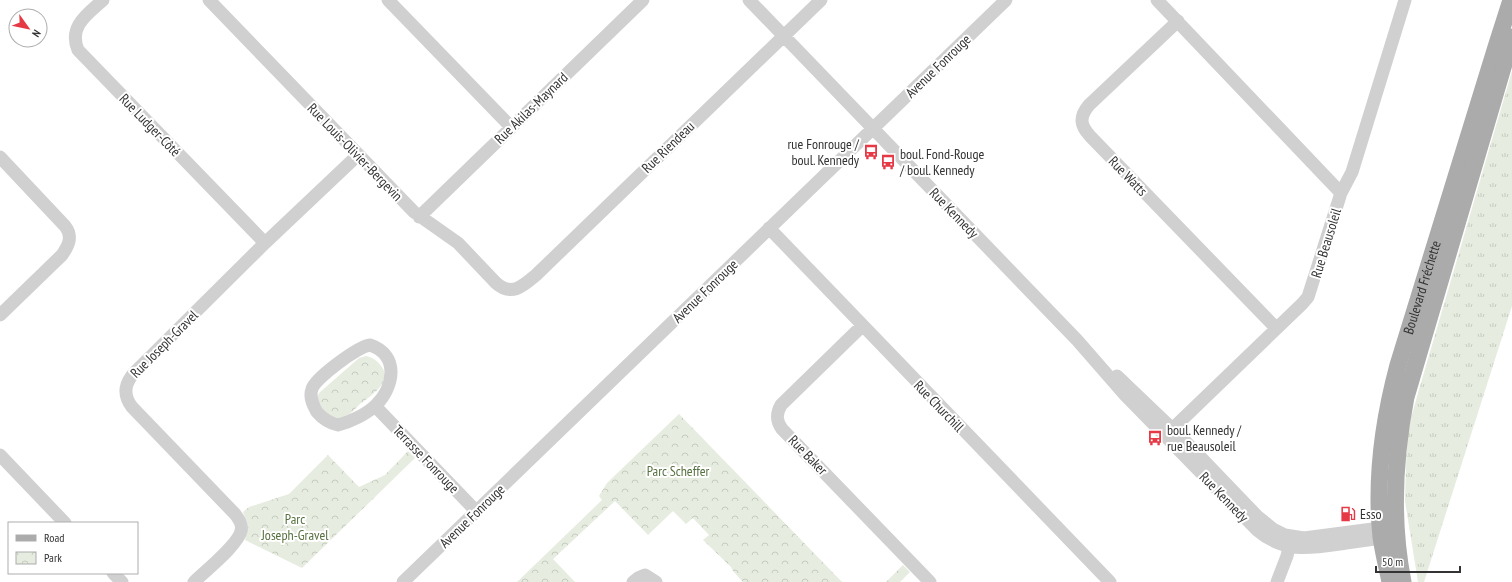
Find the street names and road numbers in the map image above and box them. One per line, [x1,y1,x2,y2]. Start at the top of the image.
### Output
street label: Avenue Fonrouge [901,30,975,102]
street label: Rue Akilas-Maynard [490,68,572,148]
street label: Rue Ludger-Côté [116,90,185,160]
street label: Rue Louis-Olivier-Bergevin [304,99,406,205]
street label: Rue Riendeau [638,117,698,177]
street label: Rue Watts [1105,152,1151,200]
street label: Rue Kennedy [926,184,983,242]
street label: Rue Beausoleil [1307,205,1345,280]
street label: Boulevard Fréchette [1399,238,1445,336]
street label: Avenue Fonrouge [668,255,742,327]
street label: Rue Joseph-Gravel [126,306,202,382]
street label: Rue Churchill [910,376,968,436]
street label: Terrasse Fonrouge [389,421,463,497]
street label: Rue Baker [785,431,831,479]
street label: Rue Kennedy [1196,468,1253,526]
street label: Avenue Fonrouge [435,480,509,552]

